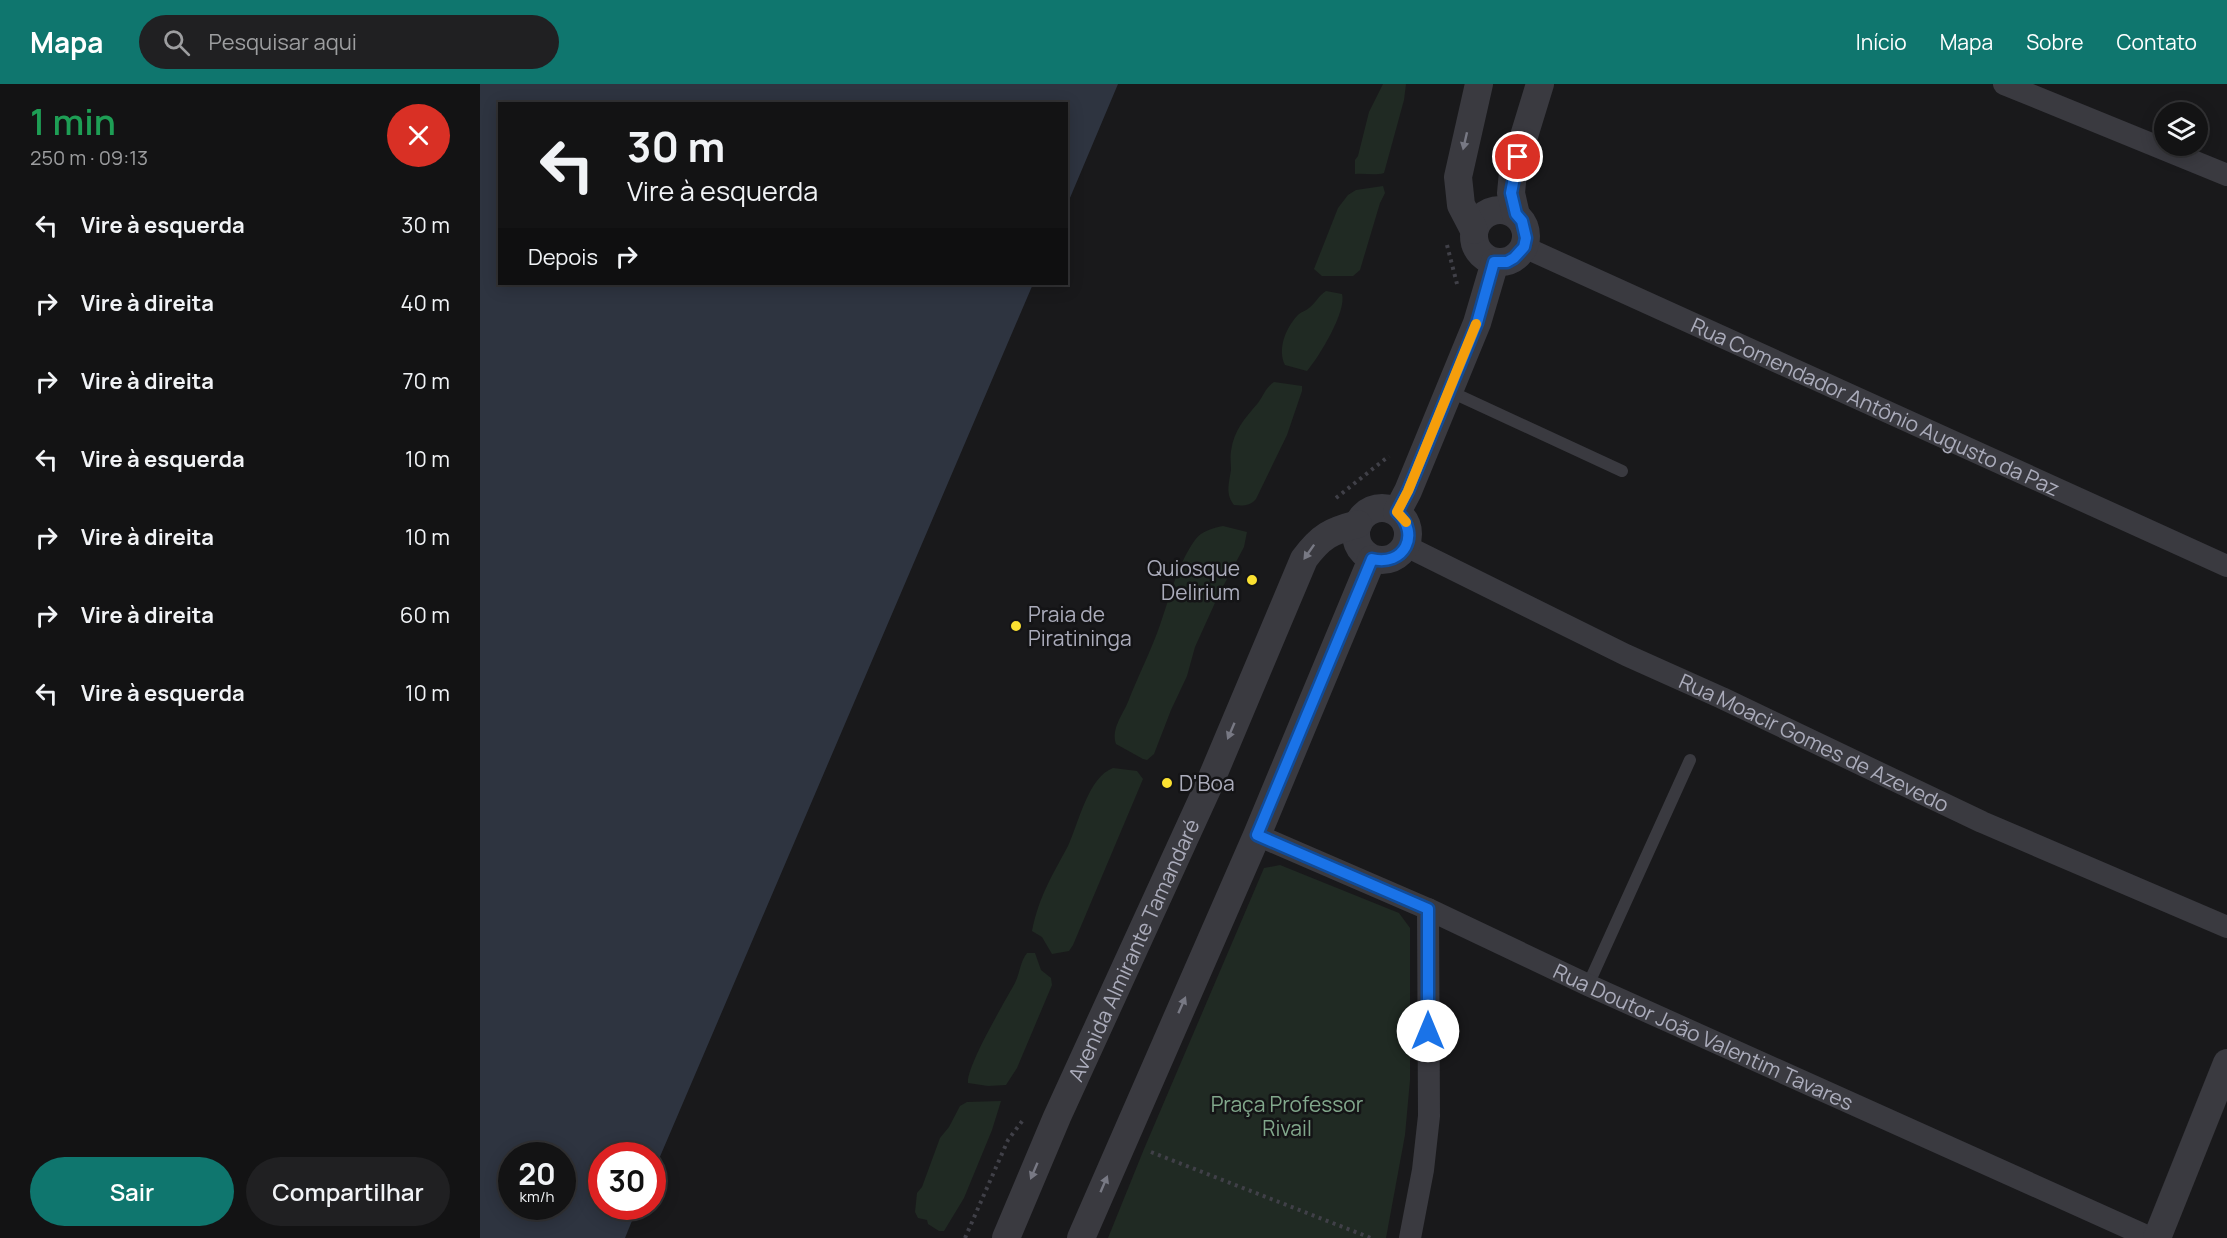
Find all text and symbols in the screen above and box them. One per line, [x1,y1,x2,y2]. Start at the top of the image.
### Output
search box [139,15,559,69]
text: Mapa [30,23,103,61]
icon: search [160,26,193,59]
text: Pesquisar aqui [208,27,357,57]
text: Início [1856,28,1907,56]
text: Mapa [1940,28,1993,56]
text: Sobre [2026,28,2084,56]
text: Contato [2117,28,2197,56]
text: 1 min [30,97,116,146]
map controls [2154,102,2208,156]
button: layers [2154,102,2208,156]
button: close [387,104,450,167]
text: 30 m [627,117,725,175]
icon: left [528,126,606,204]
pin [1492,131,1543,182]
one-way arrow [1459,132,1469,150]
icon: arrive [1501,140,1534,173]
text: 250 m · 09:13 [30,144,148,171]
text: Vire à esquerda [627,172,818,209]
icon: left [30,209,63,242]
text: Vire à esquerda [81,210,245,240]
text: 30 m [401,210,450,240]
icon: right [610,240,643,273]
text: Depois [528,242,598,272]
icon: right [30,287,63,320]
text: Vire à direita [81,288,214,318]
text: 40 m [401,288,450,318]
street label: Rua Comendador Antônio Augusto da Paz [1687,311,2064,502]
icon: right [30,365,63,398]
text: Vire à direita [81,366,214,396]
text: 70 m [402,366,450,396]
icon: left [30,443,63,476]
text: Vire à esquerda [81,444,245,474]
text: 10 m [405,444,450,474]
icon: right [30,521,63,554]
text: Vire à direita [81,522,214,552]
text: 10 m [405,522,450,552]
one-way arrow [1303,544,1315,560]
place label: Quiosque Delirium [1147,554,1240,606]
marker: Quiosque Delirium [1245,573,1259,587]
icon: right [30,599,63,632]
text: Vire à direita [81,600,214,630]
text: 60 m [400,600,450,630]
place label: Praia de Piratininga [1028,600,1132,652]
marker: Praia de Piratininga [1009,619,1023,633]
street label: Rua Moacir Gomes de Azevedo [1675,667,1954,818]
icon: left [30,677,63,710]
text: Vire à esquerda [81,678,245,708]
text: 10 m [405,678,450,708]
one-way arrow [1226,722,1236,740]
place label: D'Boa [1179,769,1235,797]
marker: D'Boa [1160,776,1174,790]
street label: Avenida Almirante Tamandaré [1061,814,1206,1086]
street label: Rua Doutor João Valentim Tavares [1549,957,1858,1116]
one-way arrow [1177,996,1187,1014]
position arrow [1396,999,1460,1063]
park label: Praça Professor Rivail [1211,1090,1364,1142]
speed limit sign: 30 [588,1142,666,1220]
text: 20 [518,1153,556,1194]
button: Sair [30,1157,234,1226]
button: Compartilhar [246,1157,450,1226]
one-way arrow [1029,1162,1038,1180]
one-way arrow [1099,1175,1109,1193]
text: km/h [520,1186,554,1207]

